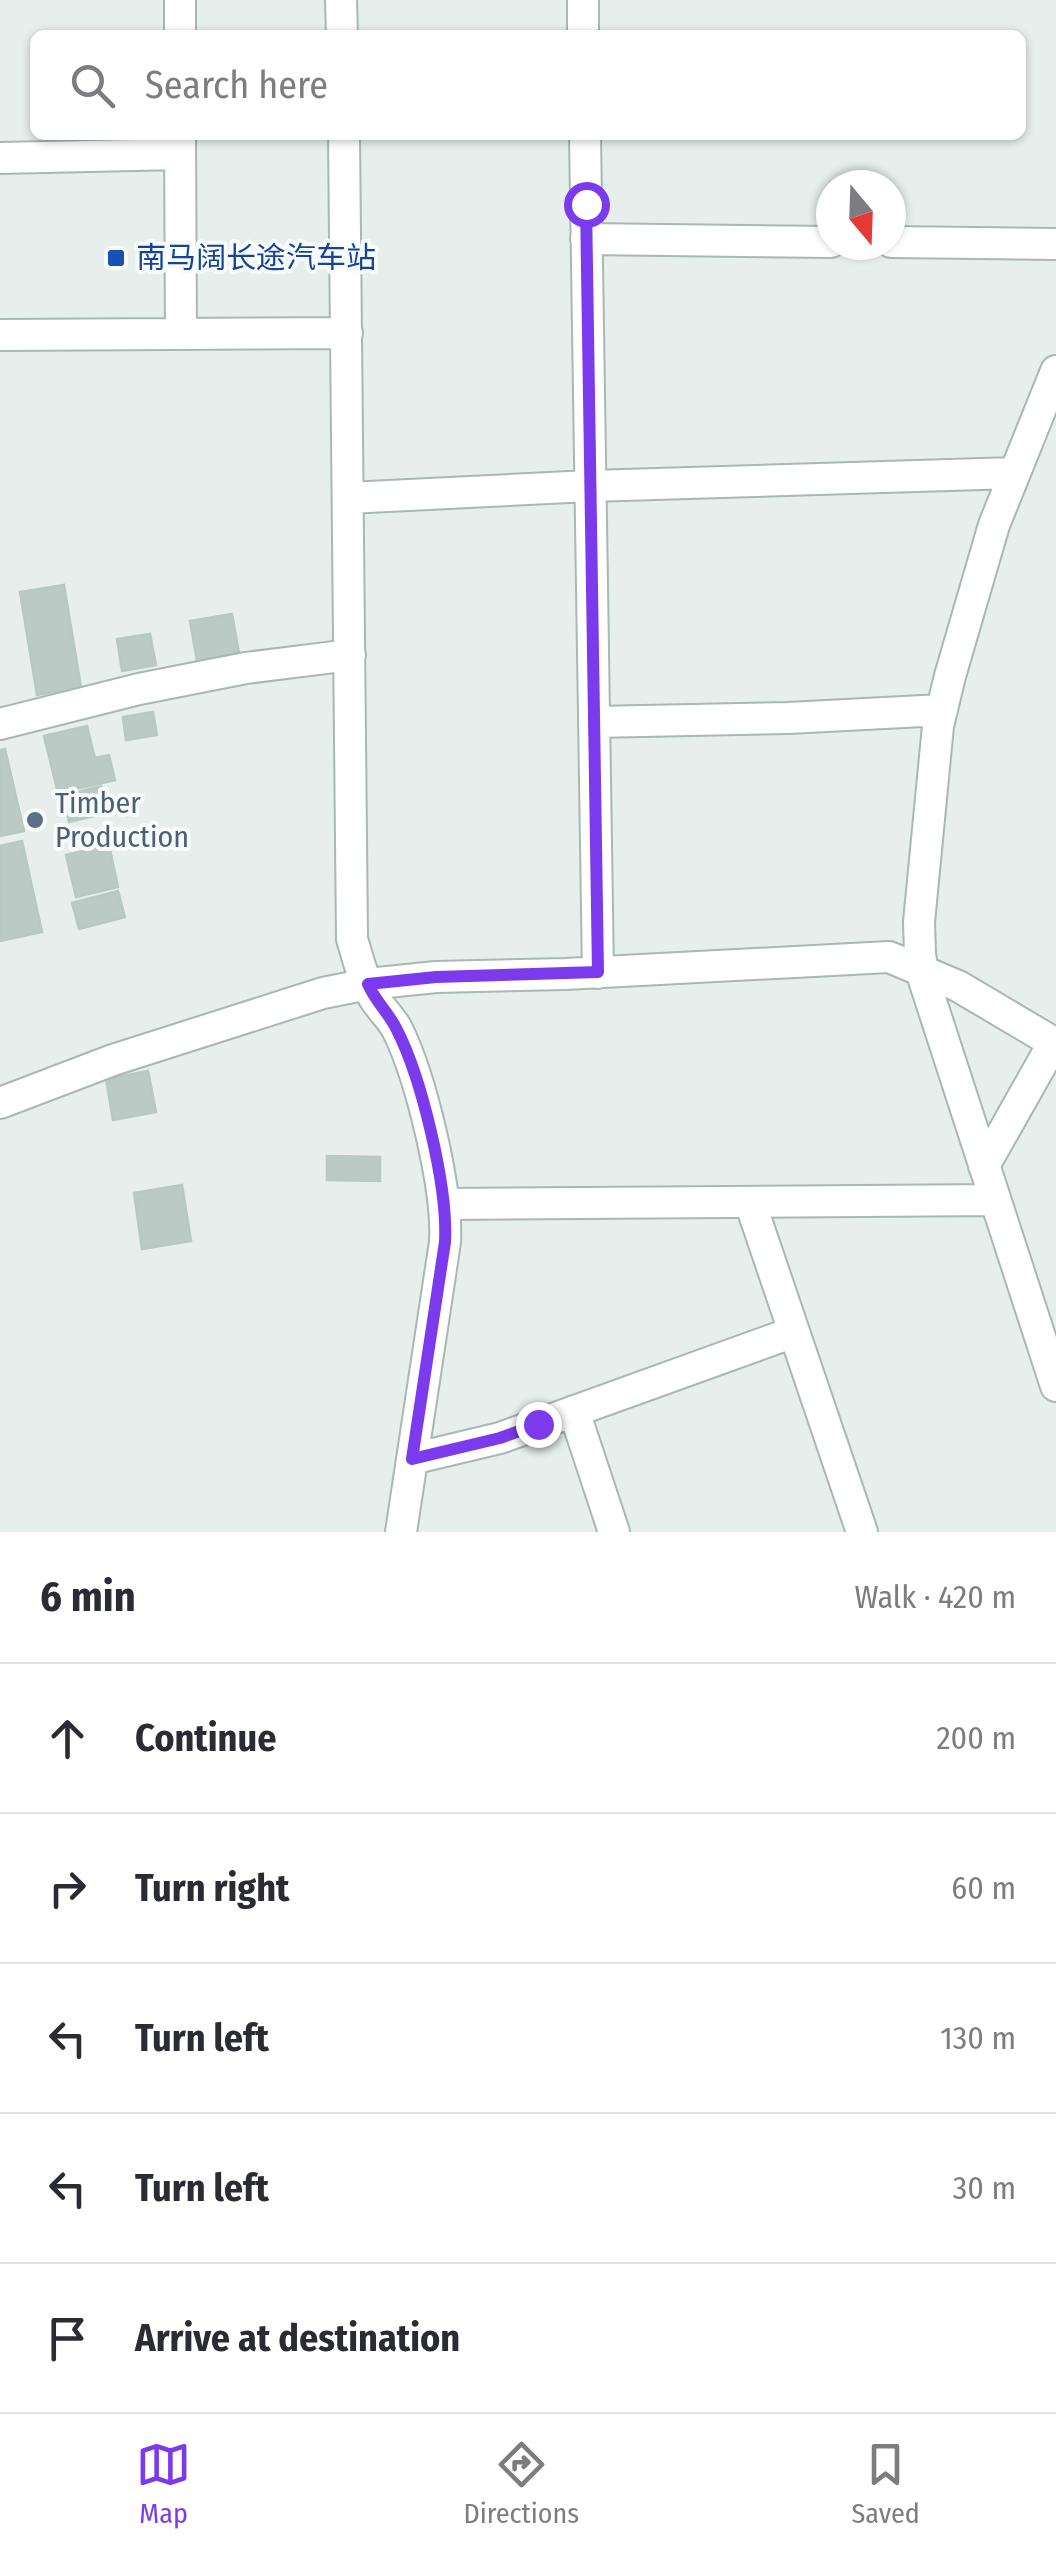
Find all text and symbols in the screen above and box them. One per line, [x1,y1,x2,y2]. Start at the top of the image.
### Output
search box [30,30,1026,140]
icon: search [65,58,120,113]
text: Search here [145,62,328,108]
north arrow [816,170,906,260]
route start [564,182,610,228]
place label: 南马阔长途汽车站 [136,240,376,276]
marker: 南马阔长途汽车站 [105,247,127,269]
place label: Timber Production [55,785,189,855]
marker: Timber Production [24,809,46,831]
route end [516,1402,562,1448]
text: 6 min [40,1572,136,1622]
text: Walk · 420 m [854,1578,1016,1616]
icon: ahead [40,1711,95,1766]
text: Continue [135,1715,276,1761]
text: 200 m [936,1719,1016,1757]
icon: right [40,1861,95,1916]
text: Turn right [135,1865,289,1911]
text: 60 m [951,1869,1016,1907]
icon: left [40,2011,95,2066]
text: Turn left [135,2015,269,2061]
text: 130 m [940,2019,1016,2057]
icon: left [40,2161,95,2216]
text: Turn left [135,2165,269,2211]
text: 30 m [953,2169,1016,2207]
icon: arrive [40,2311,95,2366]
text: Arrive at destination [135,2315,460,2361]
tab: Map [136,2437,191,2530]
tab: Directions [463,2437,579,2530]
tab: Saved [851,2437,920,2530]

